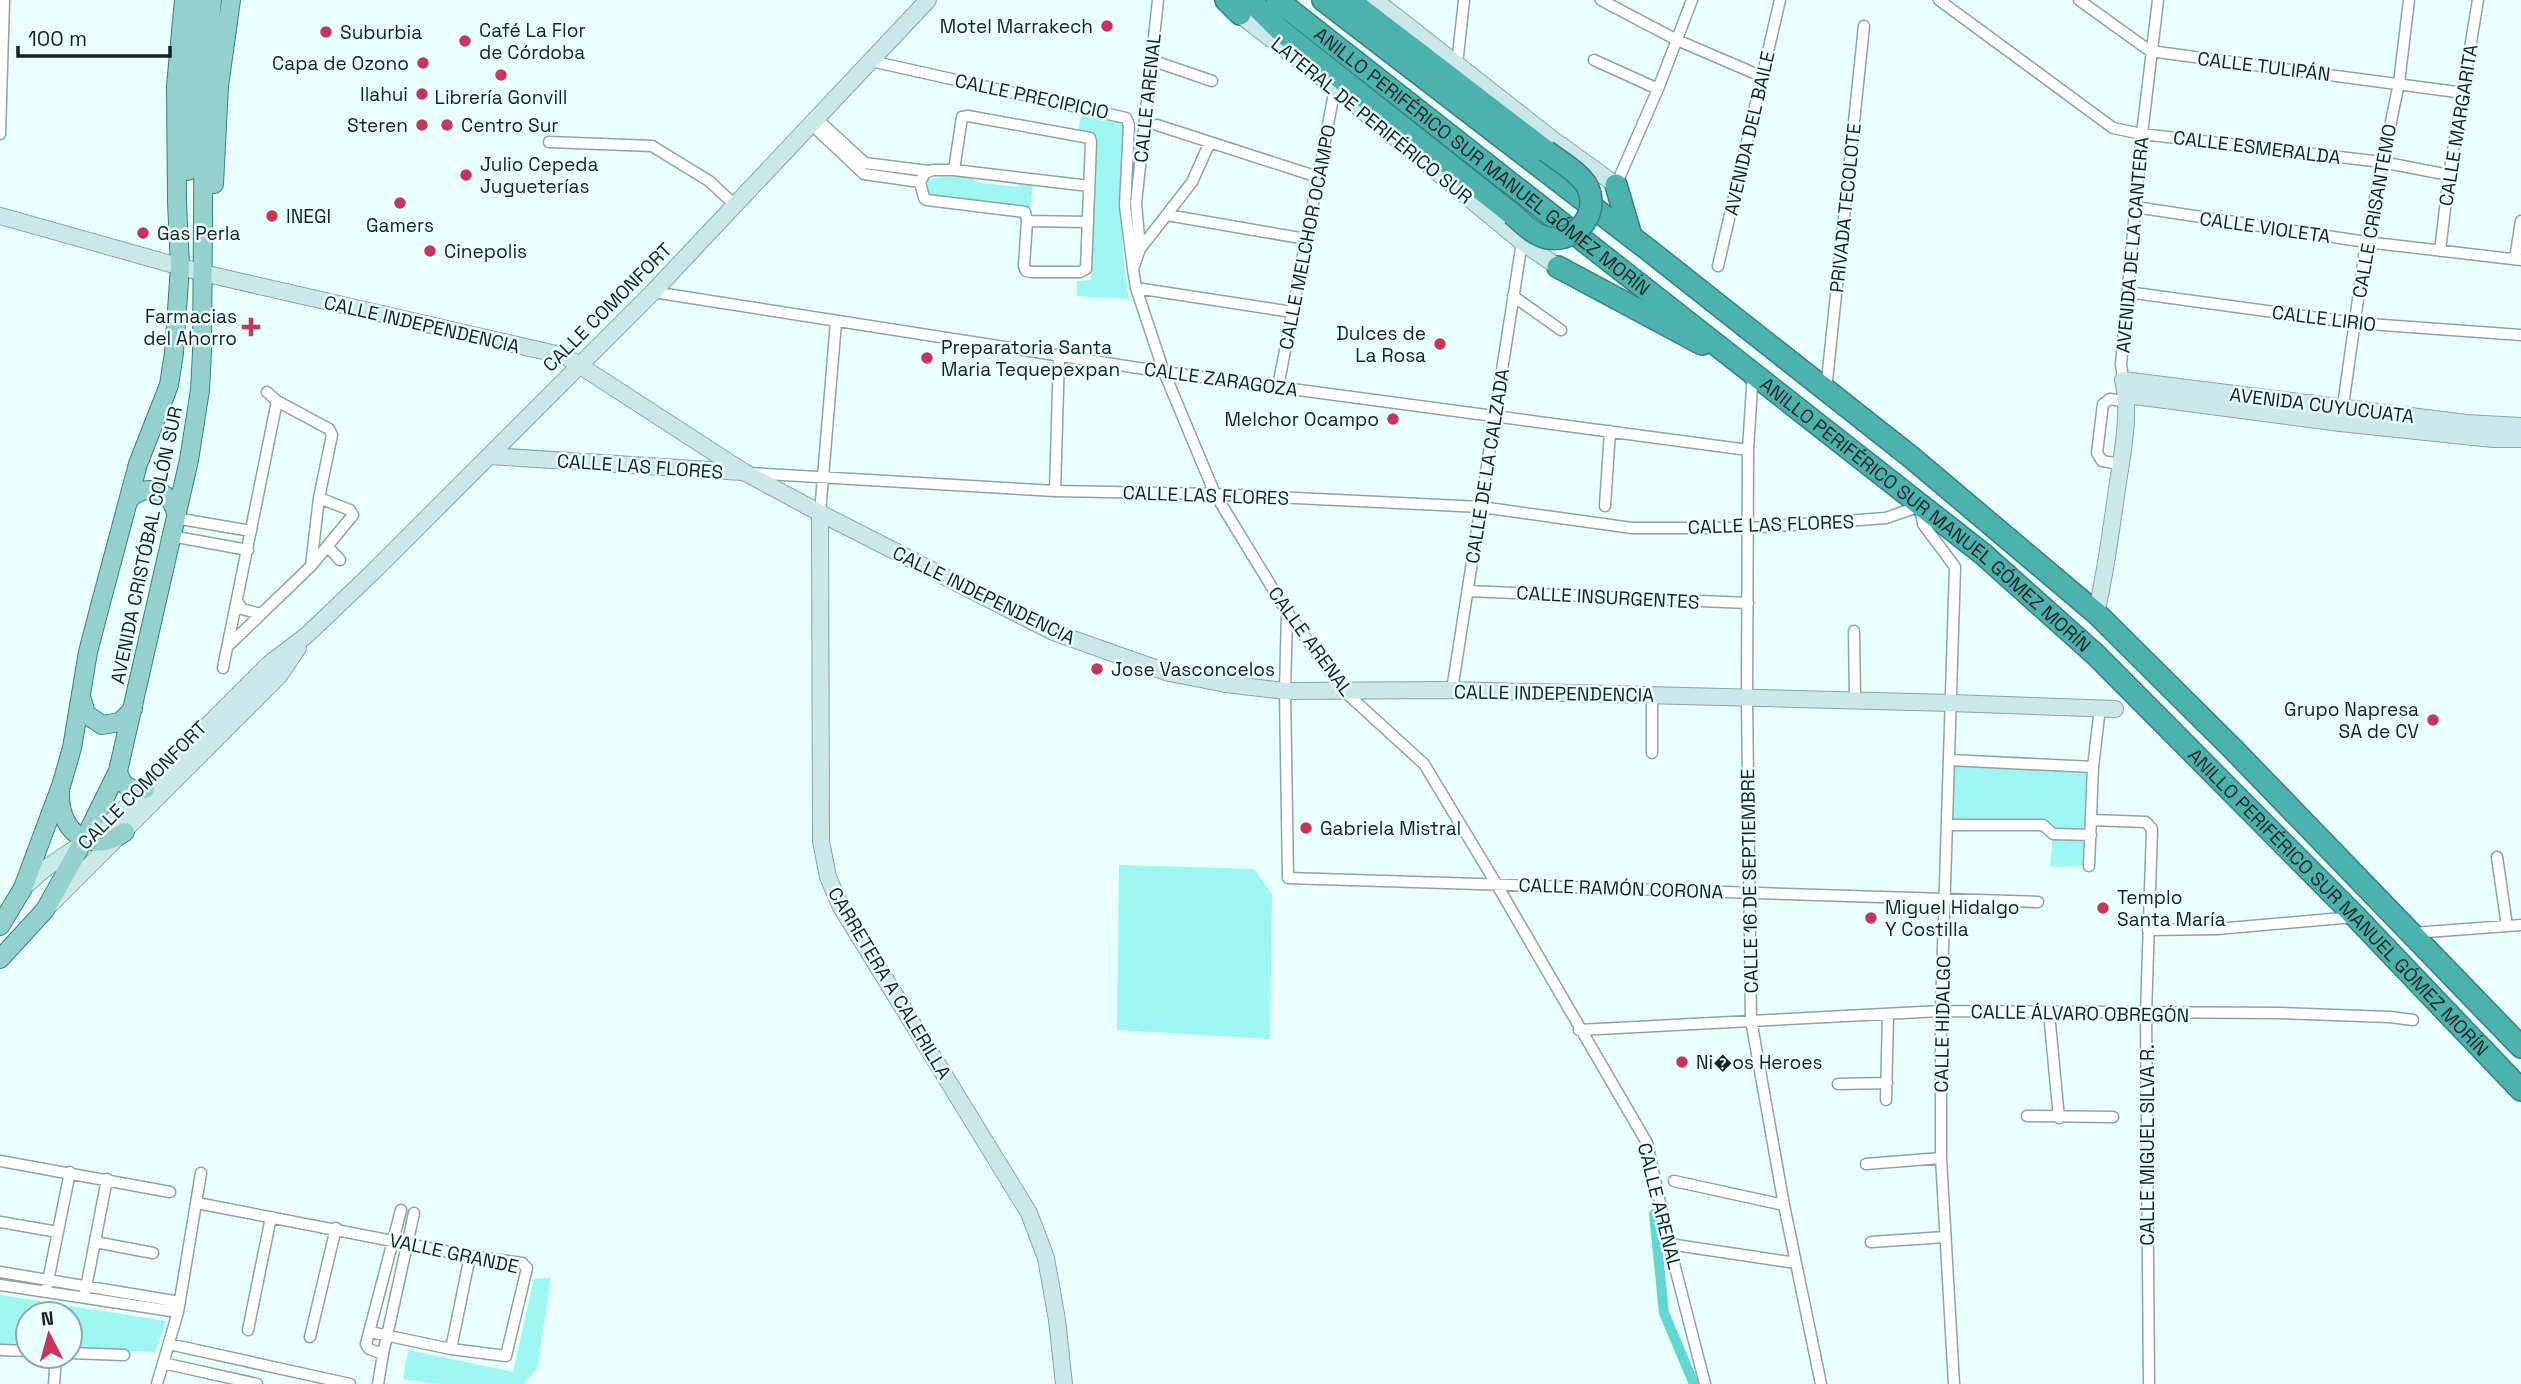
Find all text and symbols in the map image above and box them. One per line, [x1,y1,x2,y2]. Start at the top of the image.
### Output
scale bar [18,14,170,58]
place label: Motel Marrakech [940,14,1093,39]
place label: Café La Flor de Córdoba [479,18,586,65]
marker: Motel Marrakech [1099,18,1115,34]
place label: Suburbia [340,20,422,45]
street label: ANILLO PERIFÉRICO SUR MANUEL GÓMEZ MORÍN [1309,22,1655,301]
marker: Suburbia [318,24,334,40]
text: 100 m [28,25,87,52]
street label: LATERAL DE PERIFÉRICO SUR [1266,31,1478,209]
street label: CALLE ARENAL [1128,32,1167,164]
marker: Café La Flor de Córdoba [457,33,473,49]
street label: CALLE MARGARITA [2433,42,2484,208]
street label: CALLE TULIPÁN [2196,46,2332,87]
street label: AVENIDA DEL BAILE [1718,48,1781,218]
place label: Capa de Ozono [272,51,409,76]
marker: Capa de Ozono [415,55,431,71]
marker: Librería Gonvill [493,67,509,83]
street label: CALLE PRECIPICIO [953,68,1111,125]
place label: Ilahui [360,82,408,107]
place label: Librería Gonvill [435,85,567,110]
marker: Ilahui [414,86,430,102]
place label: Steren [347,113,408,138]
place label: Centro Sur [461,113,558,138]
marker: Steren [414,117,430,133]
marker: Centro Sur [439,117,455,133]
street label: CALLE MELCHOR OCAMPO [1273,122,1342,352]
street label: PRIVADA TECOLOTE [1824,122,1867,294]
street label: CALLE CRISANTEMO [2347,122,2402,300]
street label: CALLE ESMERALDA [2172,125,2342,170]
street label: AVENIDA DE LA CANTERA [2111,136,2154,354]
place label: Julio Cepeda Jugueterías [480,152,599,199]
marker: Julio Cepeda Jugueterías [458,167,474,183]
marker: Gamers [392,195,408,211]
place label: INEGI [286,204,331,229]
street label: CALLE VIOLETA [2198,206,2332,249]
marker: INEGI [264,208,280,224]
place label: Gamers [366,213,434,238]
place label: Gas Perla [157,221,240,246]
marker: Gas Perla [135,225,151,241]
street label: CALLE COMONFORT [537,237,677,377]
place label: Cinepolis [444,239,527,264]
marker: Cinepolis [422,243,438,259]
street label: CALLE INDEPENDENCIA [321,290,522,359]
street label: CALLE LIRIO [2270,300,2377,337]
place label: Farmacias del Ahorro [143,304,237,351]
marker: Farmacias del Ahorro [243,319,259,335]
place label: Dulces de La Rosa [1336,321,1426,368]
place label: Preparatoria Santa Maria Tequepexpan [941,335,1120,382]
marker: Dulces de La Rosa [1432,336,1448,352]
marker: Preparatoria Santa Maria Tequepexpan [919,350,935,366]
street label: CALLE ZARAGOZA [1142,356,1299,403]
street label: CALLE DE LA CALZADA [1460,367,1515,565]
street label: ANILLO PERIFÉRICO SUR MANUEL GÓMEZ MORÍN [1755,372,2096,658]
street label: AVENIDA CUYUCUATA [2228,382,2416,429]
street label: AVENIDA CRISTÓBAL COLÓN SUR [105,404,188,686]
place label: Melchor Ocampo [1225,407,1379,432]
marker: Melchor Ocampo [1385,411,1401,427]
street label: CALLE LAS FLORES [556,448,724,485]
street label: CALLE LAS FLORES [1122,480,1290,511]
street label: CALLE LAS FLORES [1687,509,1855,540]
street label: CALLE INDEPENDENCIA [888,540,1079,651]
street label: CALLE INSURGENTES [1516,580,1700,615]
street label: CALLE ARENAL [1262,581,1359,701]
place label: Jose Vasconcelos [1111,657,1275,682]
marker: Jose Vasconcelos [1089,661,1105,677]
street label: CALLE INDEPENDENCIA [1454,679,1654,708]
place label: Grupo Napresa SA de CV [2284,697,2419,744]
marker: Grupo Napresa SA de CV [2425,712,2441,728]
street label: CALLE COMONFORT [72,715,212,855]
street label: ANILLO PERIFÉRICO SUR MANUEL GÓMEZ MORÍN [2182,743,2494,1061]
street label: CALLE 16 DE SEPTIEMBRE [1735,768,1764,994]
place label: Gabriela Mistral [1320,816,1461,841]
marker: Gabriela Mistral [1298,820,1314,836]
street label: CALLE RAMÓN CORONA [1518,872,1724,905]
street label: CARRETERA A CALERILLA [822,883,957,1084]
place label: Templo Santa María [2117,885,2226,932]
place label: Miguel Hidalgo Y Costilla [1885,895,2020,942]
marker: Templo Santa María [2095,900,2111,916]
marker: Miguel Hidalgo Y Costilla [1863,910,1879,926]
street label: CALLE HIDALGO [1929,955,1956,1093]
street label: CALLE ÁLVARO OBREGÓN [1970,999,2190,1028]
street label: CALLE MIGUEL SILVA R. [2135,1044,2160,1246]
place label: Ni�os Heroes [1696,1050,1822,1075]
marker: Ni�os Heroes [1674,1054,1690,1070]
street label: CALLE ARENAL [1632,1140,1687,1272]
street label: VALLE GRANDE [387,1228,521,1279]
north arrow [14,1300,84,1370]
text: N [40,1305,55,1332]

